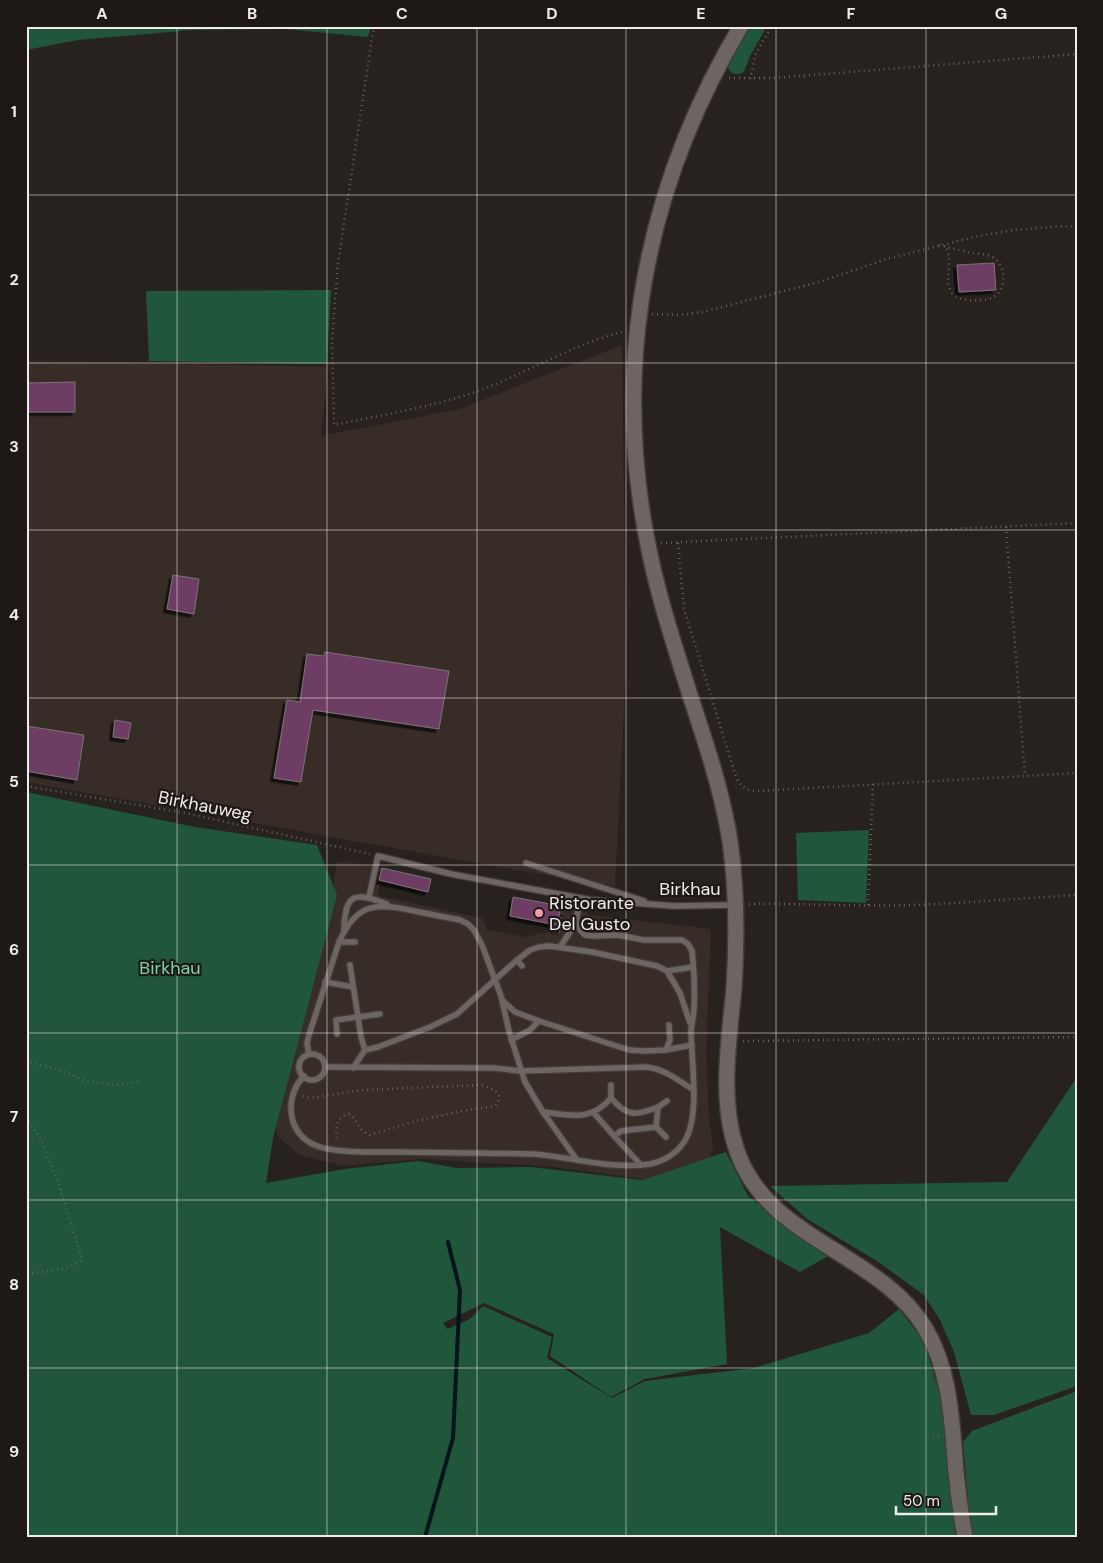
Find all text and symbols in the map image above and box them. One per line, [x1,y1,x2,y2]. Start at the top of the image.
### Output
text: A [96,3,108,24]
text: B [247,3,257,24]
text: C [396,3,408,24]
text: D [546,3,558,24]
text: E [696,3,706,24]
text: F [847,3,856,24]
text: G [995,3,1007,24]
text: 1 [11,101,17,122]
text: 2 [9,269,19,290]
text: 3 [9,436,19,457]
text: 4 [9,604,19,625]
text: 5 [9,771,19,792]
street label: Birkhauweg [156,785,254,827]
street label: Birkhau [659,877,721,901]
place label: Ristorante Del Gusto [549,891,634,936]
marker: Ristorante Del Gusto [533,907,545,919]
text: 6 [9,939,19,960]
park label: Birkhau [139,956,201,980]
text: 7 [10,1106,19,1127]
text: 8 [9,1274,19,1295]
text: 9 [9,1441,19,1462]
scale bar [896,1483,996,1515]
text: 50 m [903,1491,940,1511]

